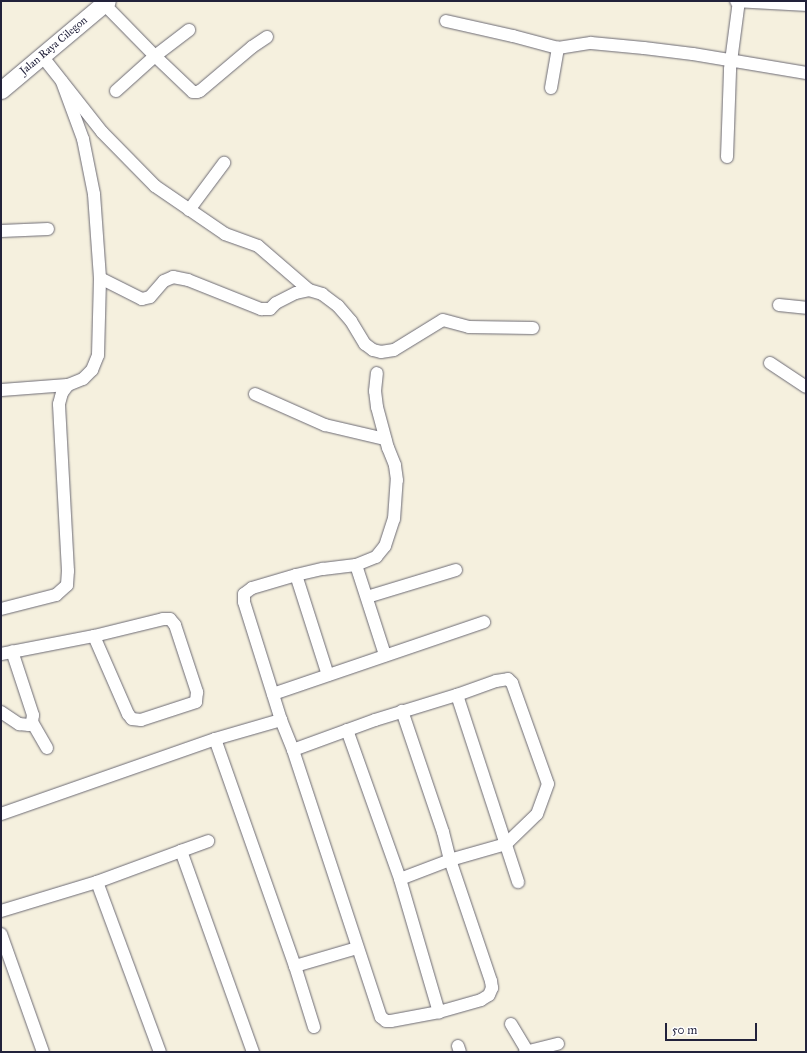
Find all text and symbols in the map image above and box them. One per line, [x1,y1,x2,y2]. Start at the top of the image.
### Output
street label: Jalan Raya Cilegon [18,14,90,78]
scale bar [667,1015,759,1041]
text: 50 m [672,1023,697,1037]

